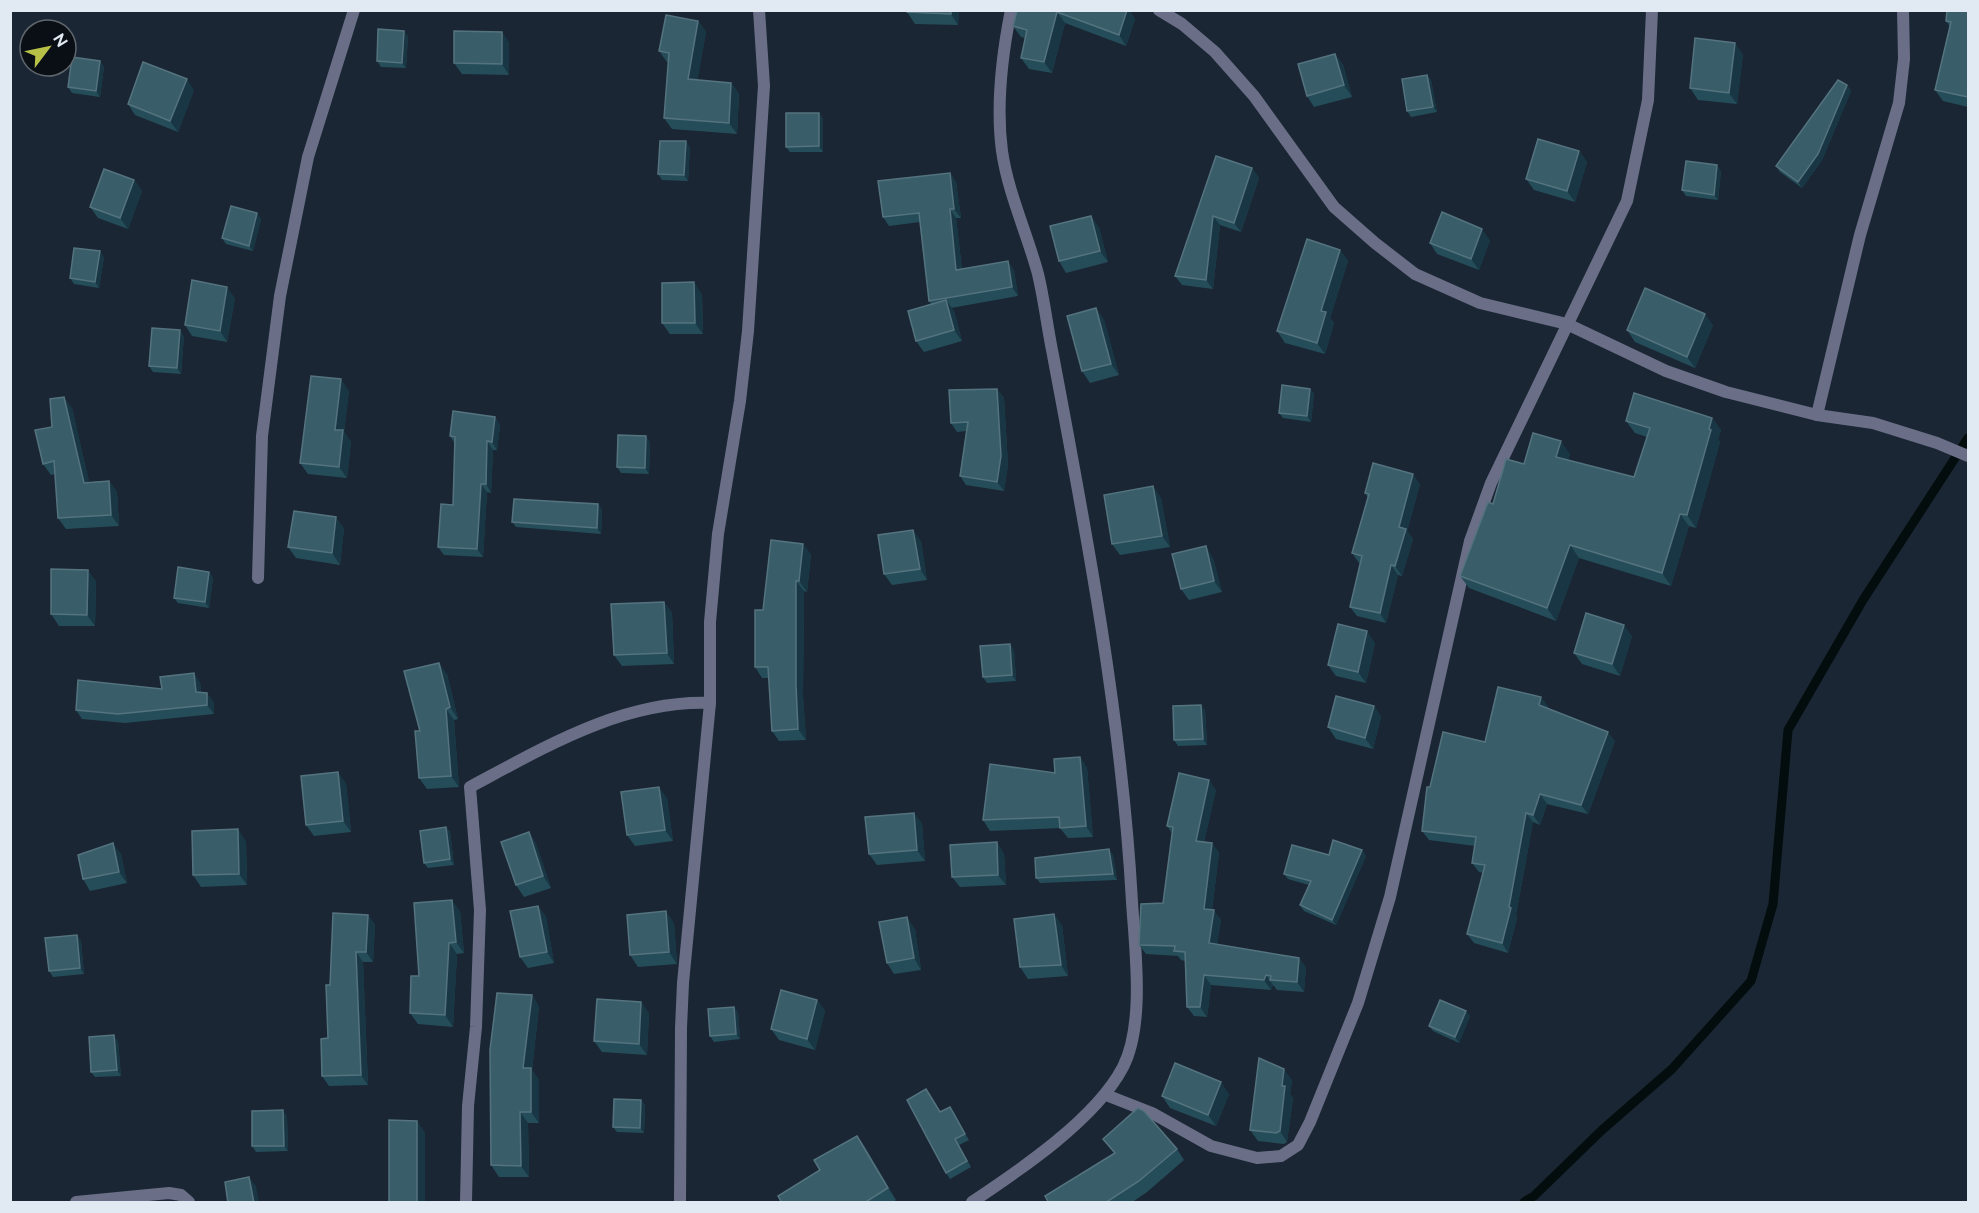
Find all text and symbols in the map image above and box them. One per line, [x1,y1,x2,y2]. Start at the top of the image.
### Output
north arrow [18,18,78,78]
text: N [49,30,72,51]

